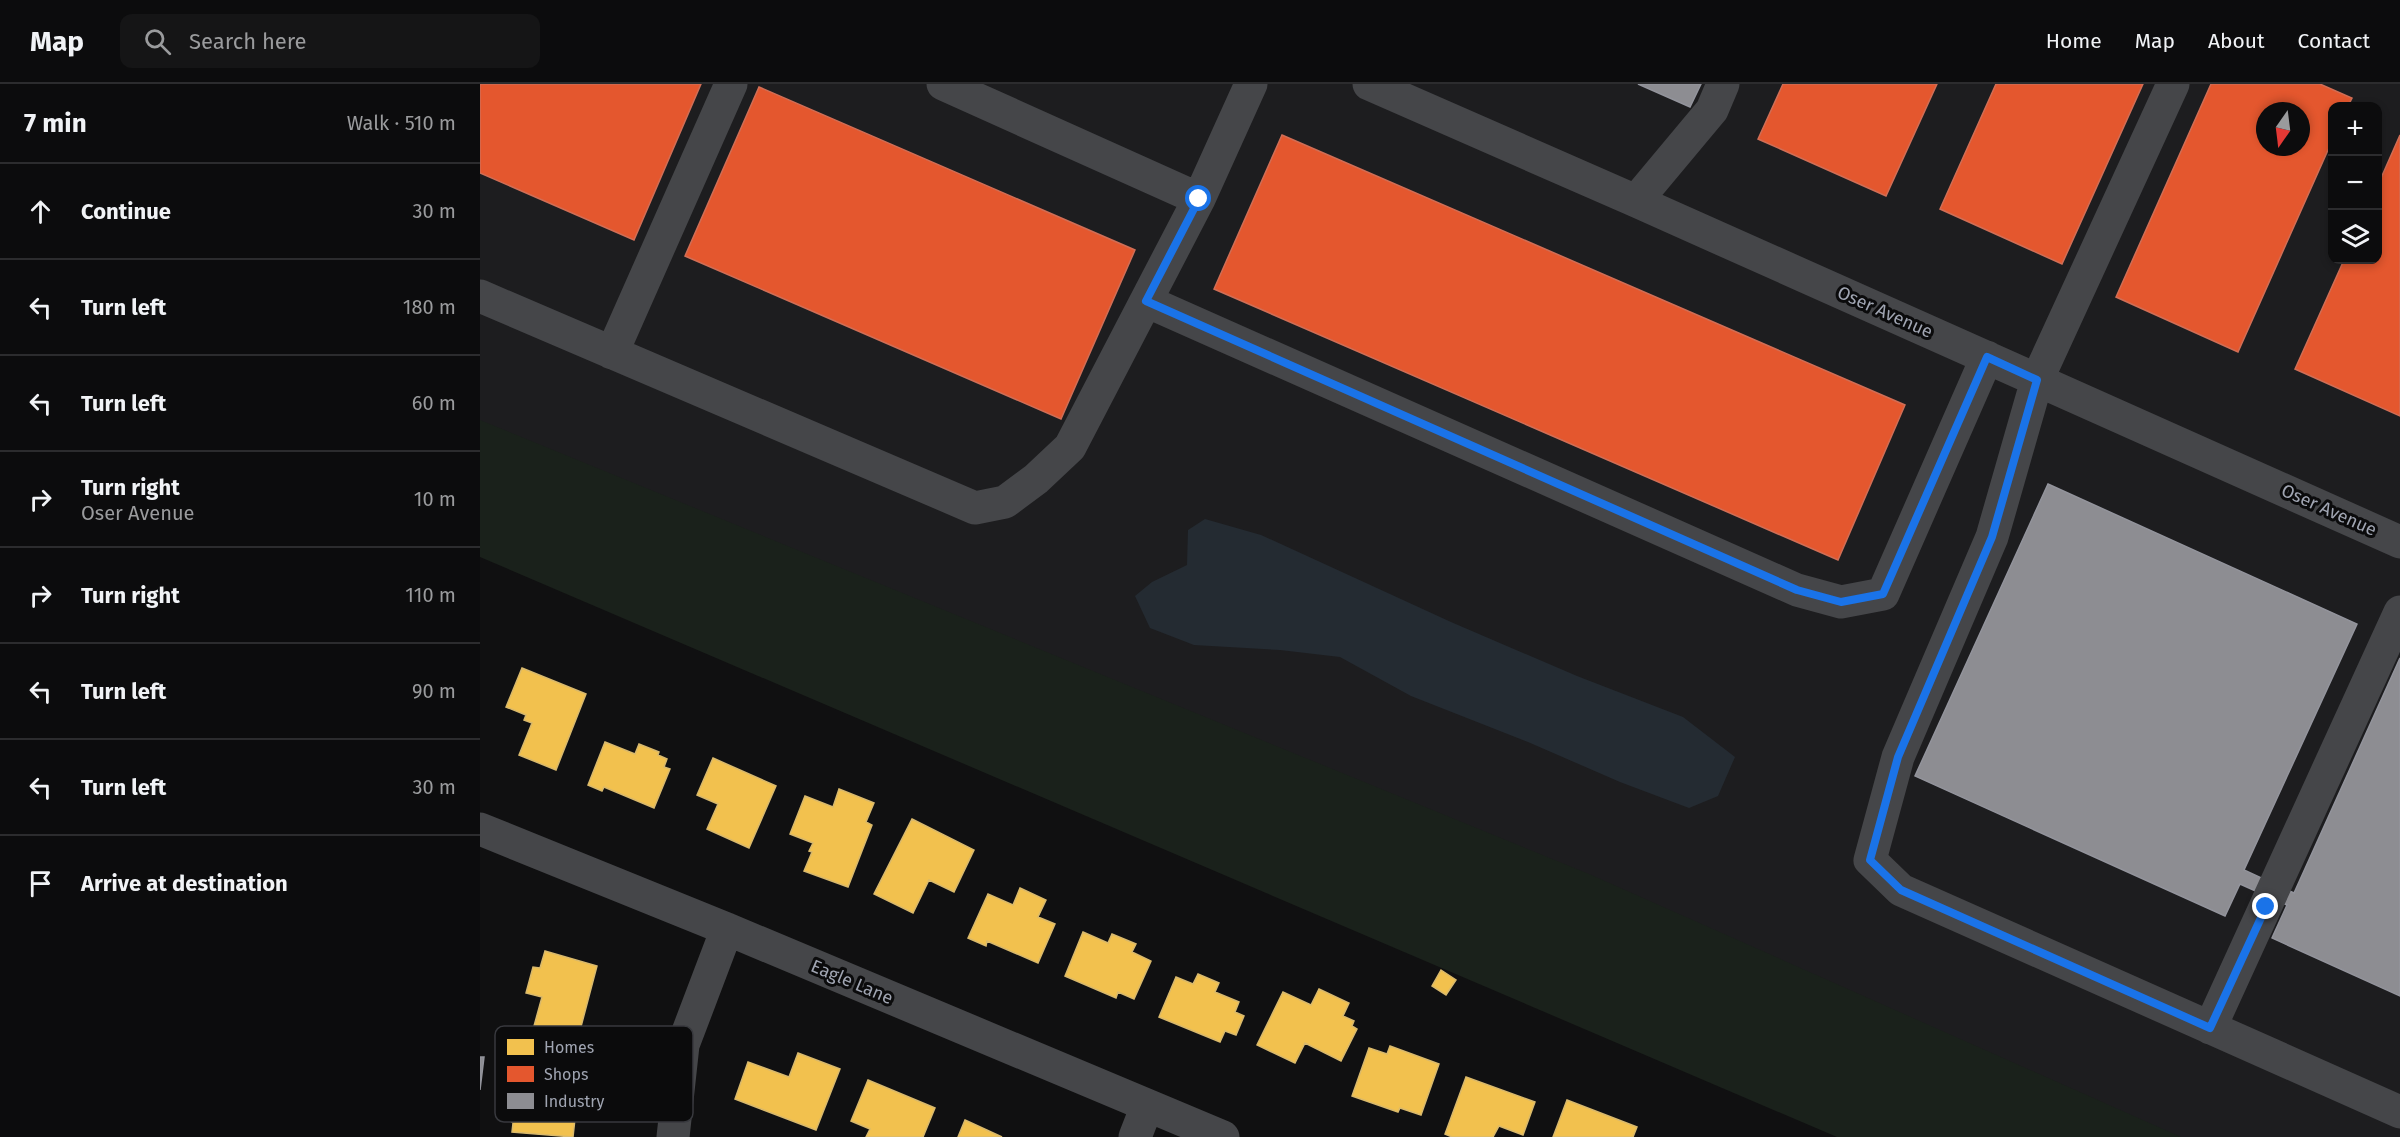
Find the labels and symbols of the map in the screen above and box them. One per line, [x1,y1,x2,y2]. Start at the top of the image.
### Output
north arrow [2256,102,2310,156]
route start [1185,185,1211,211]
street label: Oser Avenue [1834,281,1936,343]
street label: Oser Avenue [2278,479,2380,541]
route end [2252,893,2278,919]
street label: Eagle Lane [808,955,896,1009]
legend [495,1026,693,1122]
text: Homes [544,1038,594,1057]
text: Shops [544,1065,588,1084]
text: Industry [544,1092,604,1111]

